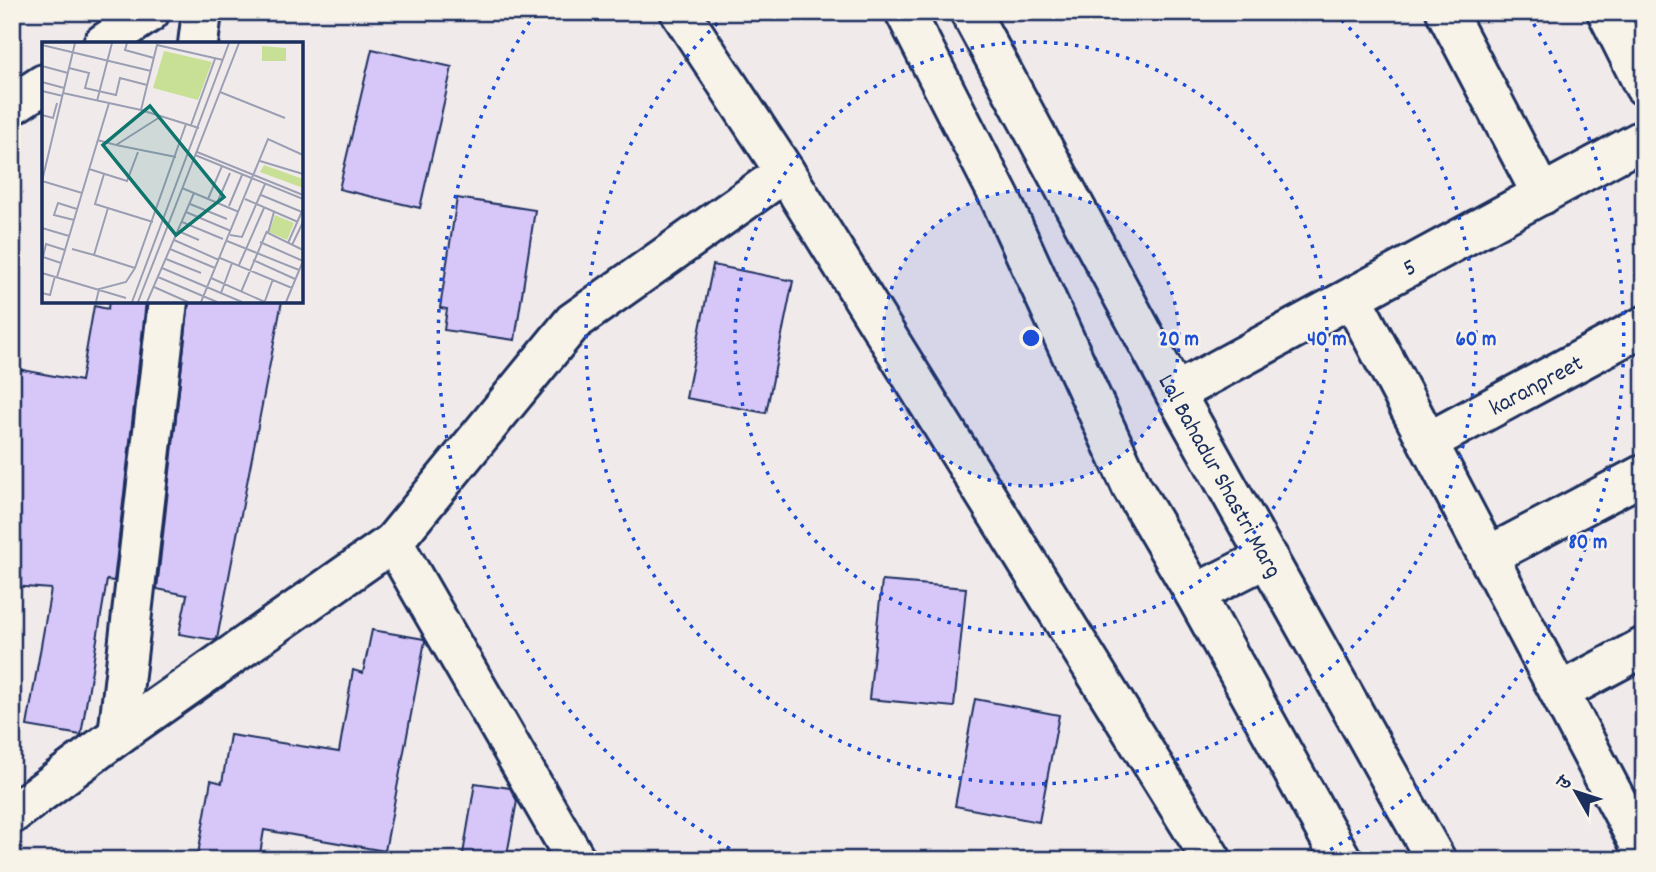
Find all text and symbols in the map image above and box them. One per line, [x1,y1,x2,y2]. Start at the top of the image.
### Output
inset map [42,42,303,303]
street label: 5 [1397,251,1423,287]
centre of rings [1019,326,1043,350]
text: 20 m [1159,326,1199,356]
text: 40 m [1307,326,1347,356]
text: 60 m [1456,326,1496,356]
street label: karanpreet [1484,348,1590,426]
street label: Lal Bahadur Shastri Marg [1148,369,1289,585]
text: 80 m [1568,529,1608,559]
north arrow [1540,756,1610,826]
text: उ [1551,770,1580,797]

